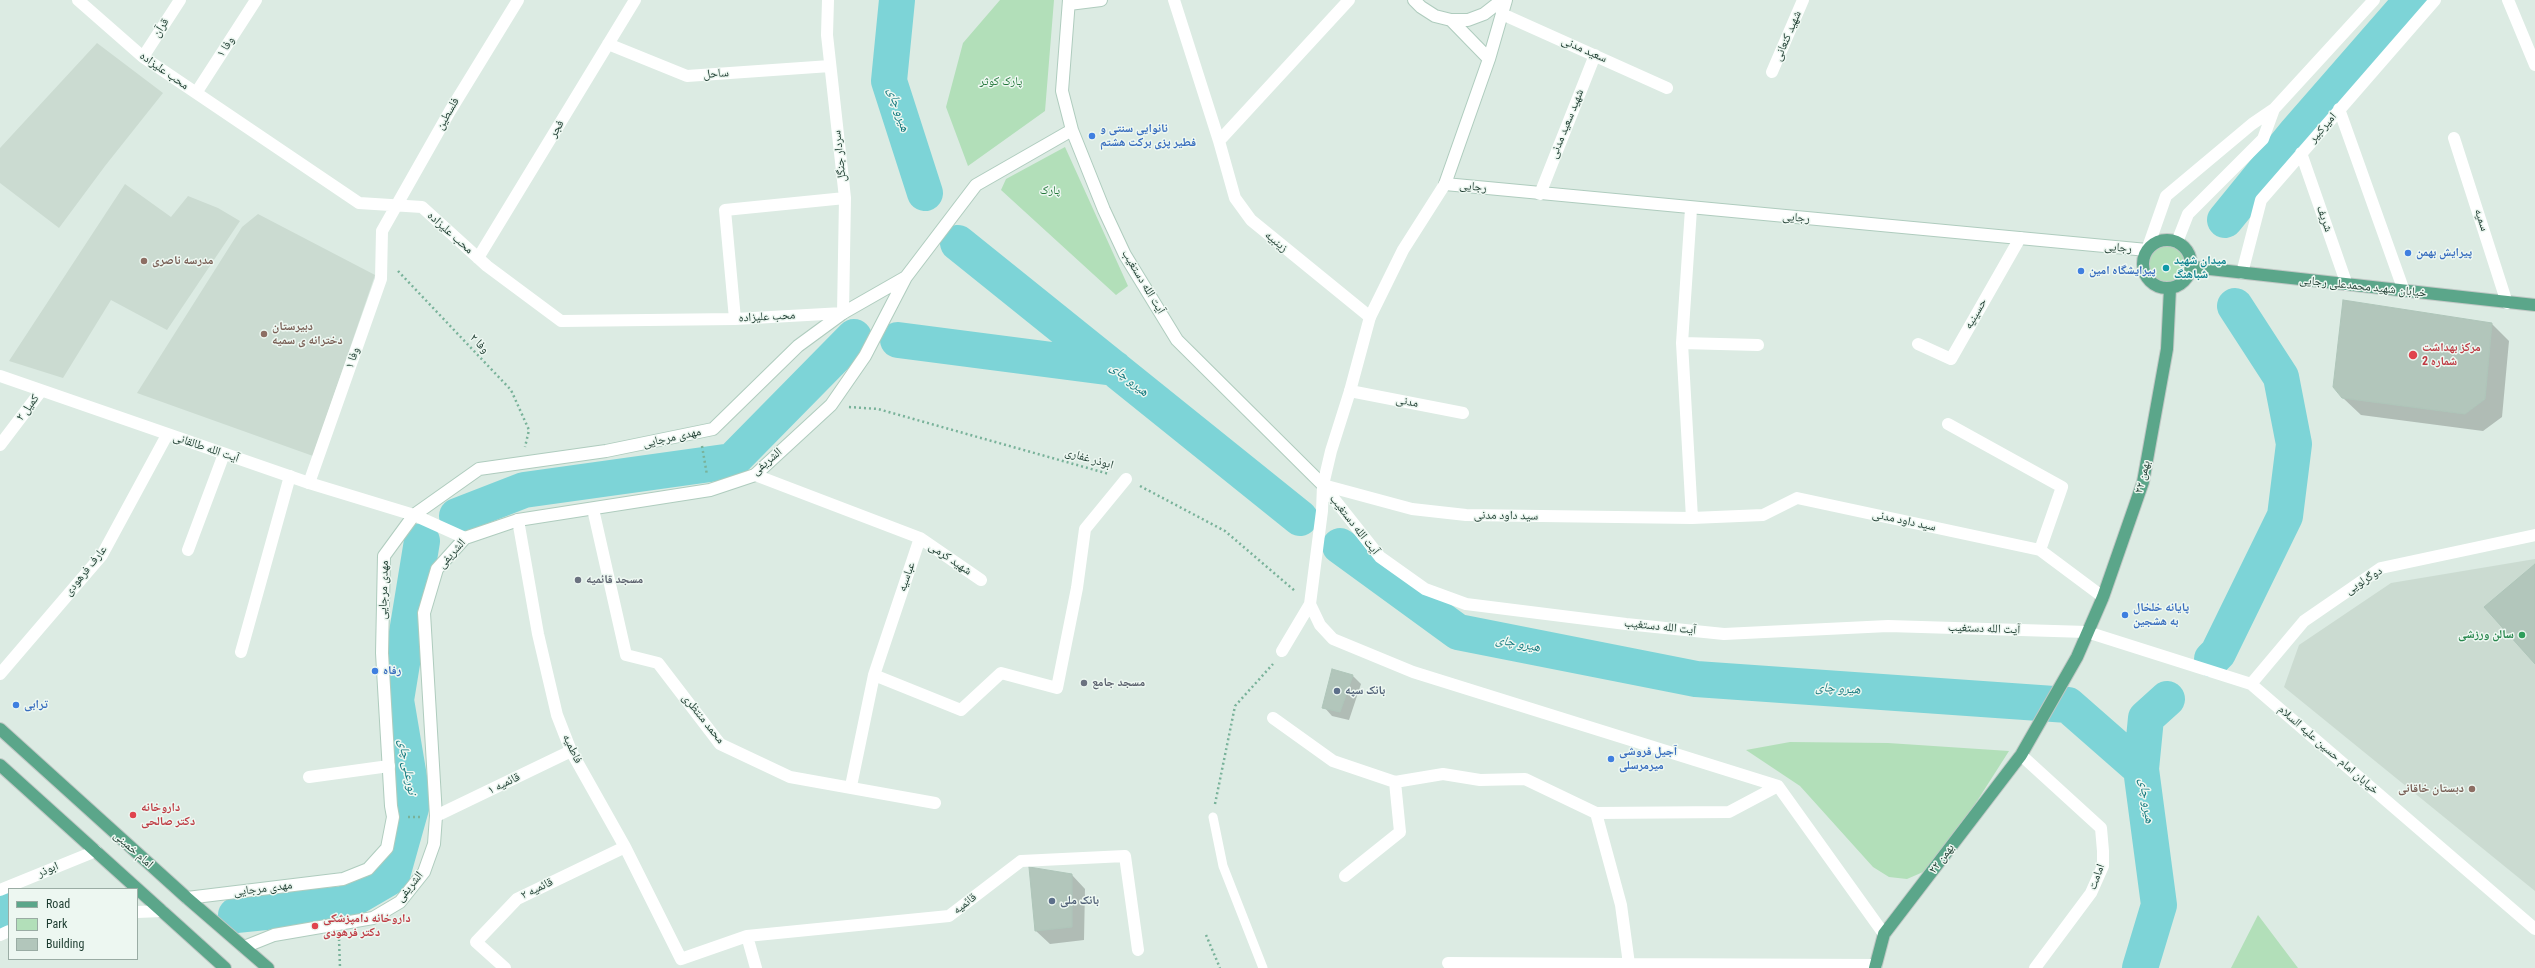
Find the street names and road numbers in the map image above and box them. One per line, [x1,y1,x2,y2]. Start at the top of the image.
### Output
street label: شهید کنعانی [1771,9,1805,63]
street label: قرآن [150,16,172,40]
street label: وفا ۱ [214,34,238,60]
street label: سعید مدنی [1559,34,1609,66]
street label: محب علیزاده [137,49,191,93]
street label: ساحل [703,66,729,82]
street label: شهید سعید مدنی [1547,87,1587,161]
street label: فلسطین [433,95,463,133]
street label: امیرکبیر [2306,110,2340,146]
street label: فجر [546,118,568,140]
street label: سردار جنگل [830,130,850,182]
street label: رجایی [1458,178,1488,196]
street label: شریف [2313,204,2335,234]
street label: سمیه [2471,207,2491,233]
street label: محب علیزاده [424,209,476,257]
street label: رجایی [1782,210,1810,226]
street label: زینبیه [1262,228,1290,256]
street label: رجایی [2104,240,2132,256]
street label: آیت الله دستغیب [1118,247,1168,317]
street label: خیابان شهید محمدعلی رجایی [2299,273,2427,301]
street label: حسینیه [1961,296,1991,332]
street label: محب علیزاده [738,308,796,326]
street label: وفا ۲ [466,331,492,357]
street label: وفا ۱ [343,345,363,371]
street label: کمیل ۲ [13,392,43,424]
street label: مدنی [1394,393,1420,411]
street label: مهدی مرجایی [642,425,702,451]
street label: آیت الله طالقانی [171,430,241,466]
street label: الشریفی [749,445,785,479]
street label: ابوذر غفاری [1063,445,1115,473]
street label: ۲۲ بهمن [2132,459,2154,495]
street label: آیت الله دستغیب [1326,492,1382,558]
street label: سید داود مدنی [1871,507,1937,535]
street label: سید داود مدنی [1474,508,1538,524]
street label: الشریفی [435,536,469,572]
street label: شهید کرمی [926,539,974,579]
street label: عارف فرهودی [61,543,111,599]
street label: مهدی مرجایی [376,560,392,620]
street label: عباسیه [895,560,919,594]
street label: دوگرلویی [2343,564,2385,598]
street label: آیت الله دستغیب [1623,616,1697,638]
street label: آیت الله دستغیب [1948,621,2020,637]
street label: محمد منتظری [679,691,727,747]
street label: خیابان امام حسین علیه السلام [2275,702,2381,798]
street label: فاطمیه [559,732,585,766]
street label: قائمیه ۱ [485,770,523,798]
street label: امام خمینی [110,828,156,872]
street label: ۲۲ بهمن [1926,841,1958,877]
street label: ابوذر [35,859,61,881]
street label: امامت [2086,862,2108,892]
street label: الشریفی [393,869,427,905]
street label: قائمیه ۲ [518,875,556,903]
street label: مهدی مرجایی [233,878,293,900]
street label: قائمیه [950,890,980,918]

